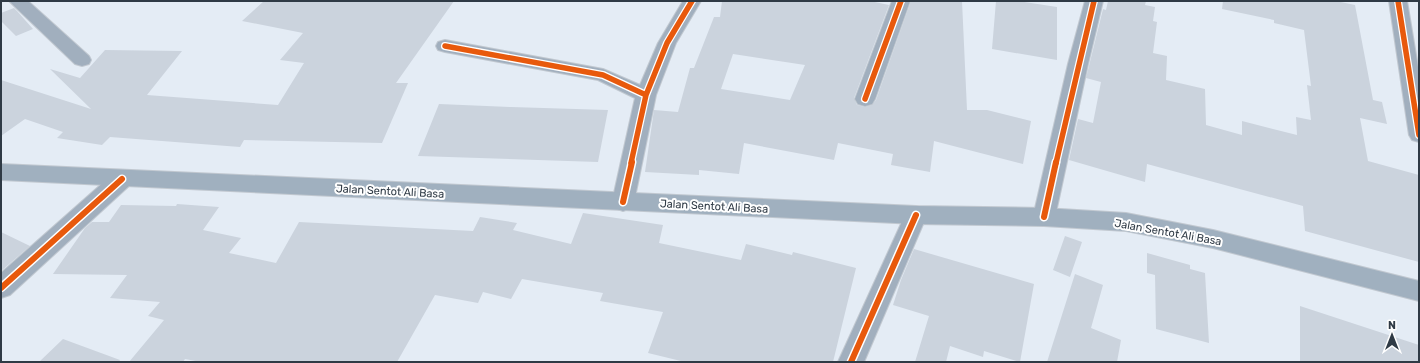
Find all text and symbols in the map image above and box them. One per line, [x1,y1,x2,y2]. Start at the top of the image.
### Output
street label: Jalan Sentot Ali Basa [335,182,444,201]
street label: Jalan Sentot Ali Basa [659,197,768,216]
street label: Jalan Sentot Ali Basa [1113,217,1222,248]
north arrow [1372,315,1412,355]
text: N [1388,319,1396,332]

